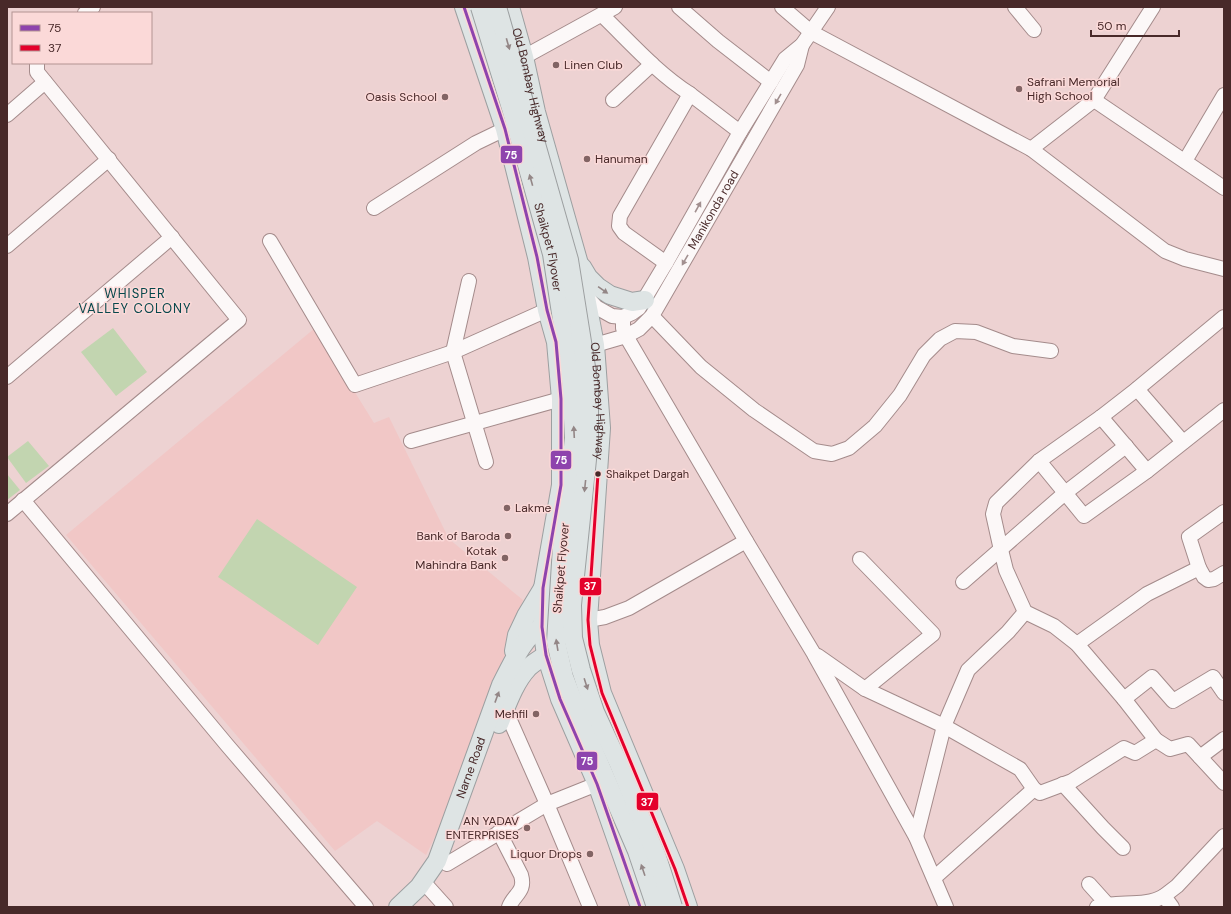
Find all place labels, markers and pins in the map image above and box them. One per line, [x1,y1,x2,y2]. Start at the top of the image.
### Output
place label: Linen Club [564,57,623,73]
marker: Linen Club [551,60,561,70]
place label: Safrani Memorial High School [1027,74,1120,104]
marker: Safrani Memorial High School [1014,84,1024,94]
place label: Oasis School [365,89,437,105]
marker: Oasis School [440,92,450,102]
place label: Hanuman [595,151,648,167]
marker: Hanuman [582,154,592,164]
place label: Shaikpet Dargah [606,467,689,481]
marker: Shaikpet Dargah [593,469,603,479]
place label: Lakme [515,500,552,516]
marker: Lakme [502,503,512,513]
place label: Bank of Baroda [417,528,500,544]
marker: Bank of Baroda [503,531,513,541]
place label: Kotak Mahindra Bank [415,543,497,573]
marker: Kotak Mahindra Bank [500,553,510,563]
place label: Mehfil [495,706,528,722]
marker: Mehfil [531,709,541,719]
place label: AN YADAV ENTERPRISES [446,813,519,843]
marker: AN YADAV ENTERPRISES [522,823,532,833]
place label: Liquor Drops [511,846,582,862]
marker: Liquor Drops [585,849,595,859]

